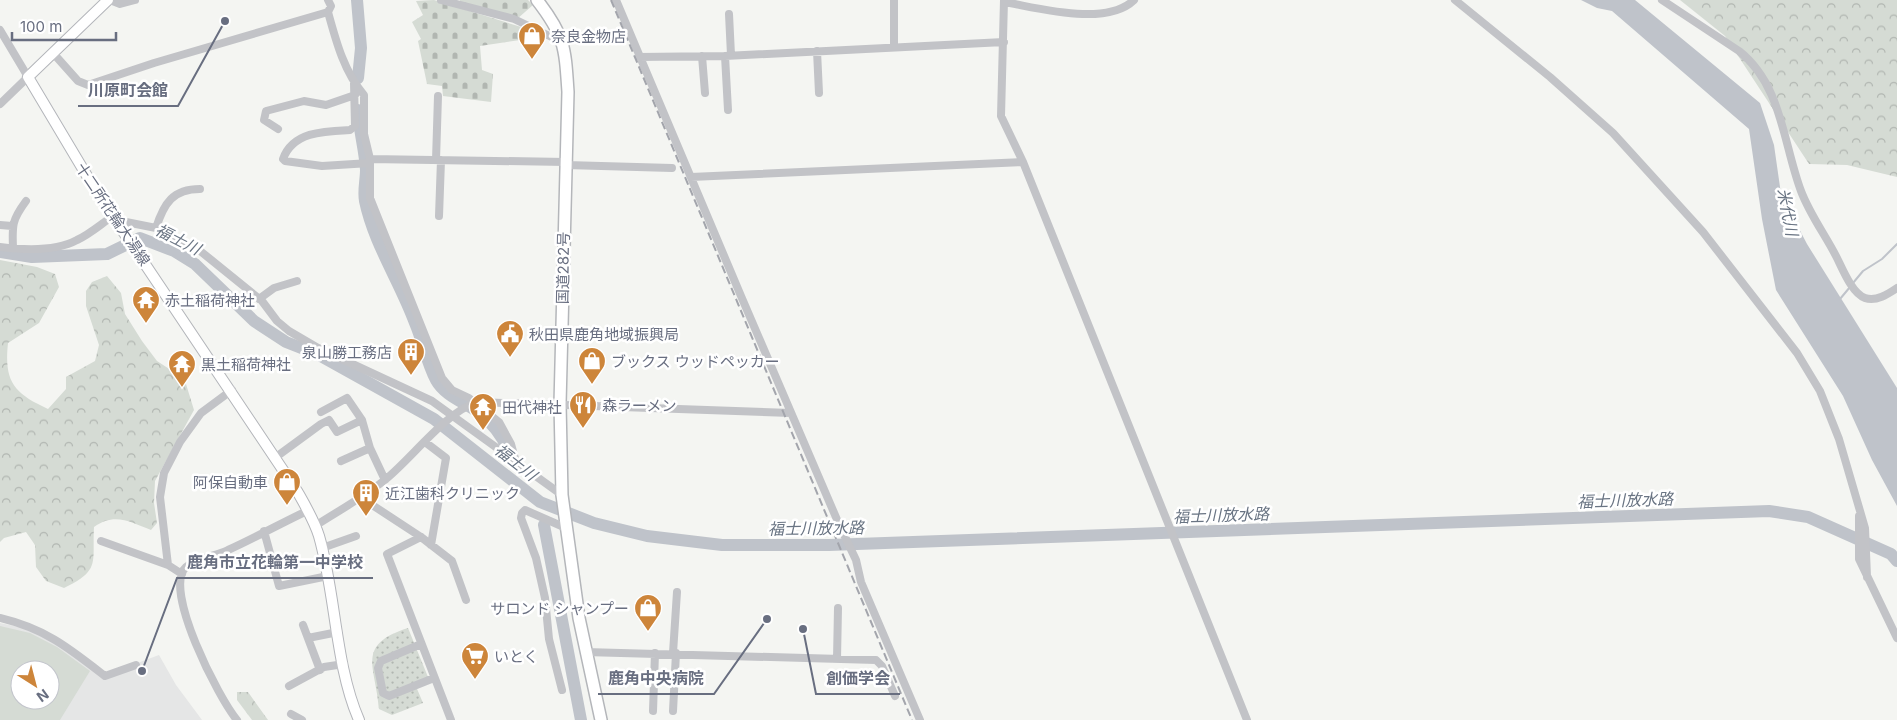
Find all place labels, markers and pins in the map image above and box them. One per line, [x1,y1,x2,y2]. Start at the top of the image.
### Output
shop icon: 奈良金物店 [517,21,547,60]
place label: 奈良金物店 [551,27,626,46]
callout: 川原町会館 [78,75,178,106]
temple icon: 赤土稲荷神社 [131,285,161,324]
place label: 赤土稲荷神社 [165,291,255,310]
public building icon: 秋田県鹿角地域振興局 [495,319,525,358]
place label: 秋田県鹿角地域振興局 [529,325,679,344]
building icon: 泉山勝工務店 [396,337,426,376]
place label: 泉山勝工務店 [302,343,392,362]
shop icon: ブックス ウッドペッカー [577,346,607,385]
temple icon: 黒土稲荷神社 [167,349,197,388]
place label: ブックス ウッドペッカー [611,352,780,371]
place label: 黒土稲荷神社 [201,355,291,374]
restaurant icon: 森ラーメン [568,390,598,429]
temple icon: 田代神社 [468,392,498,431]
place label: 森ラーメン [602,396,676,415]
place label: 田代神社 [502,398,562,417]
shop icon: 阿保自動車 [272,467,302,506]
place label: 阿保自動車 [193,473,268,492]
building icon: 近江歯科クリニック [351,478,381,517]
place label: 近江歯科クリニック [385,484,520,503]
callout: 鹿角市立花輪第一中学校 [177,547,373,578]
shop icon: サロンド シャンプー [633,593,663,632]
place label: サロンド シャンプー [490,599,629,618]
supermarket icon: いとく [460,641,490,680]
place label: いとく [494,647,539,666]
callout: 鹿角中央病院 [598,663,714,694]
callout: 創価学会 [816,663,900,694]

